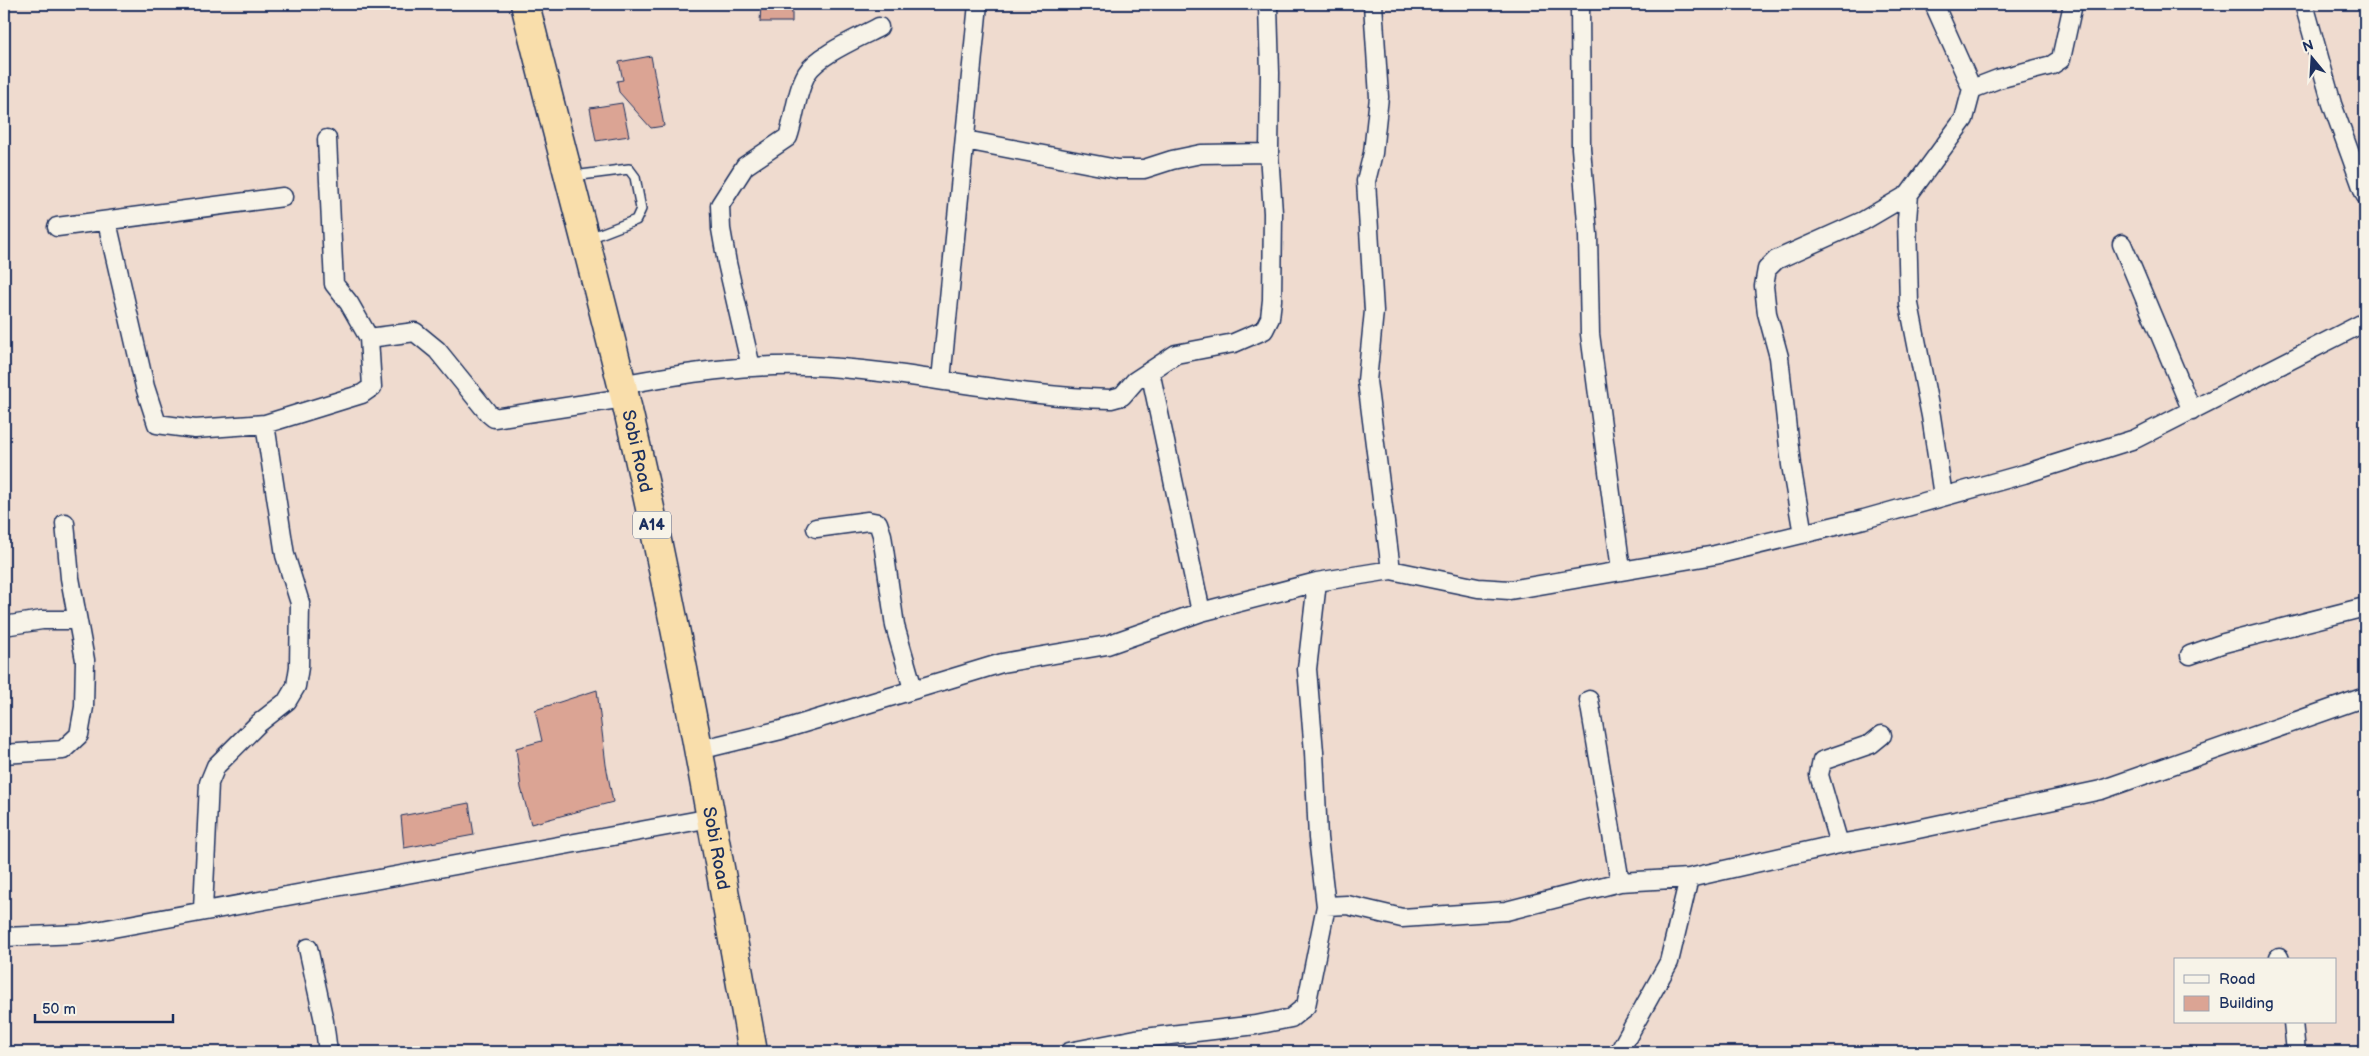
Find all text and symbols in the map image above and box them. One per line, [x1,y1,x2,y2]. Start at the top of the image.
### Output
north arrow [2286,32,2336,82]
text: N [2301,36,2316,56]
street label: Sobi Road [618,408,657,494]
road number: A14 [633,512,671,538]
street label: Sobi Road [699,805,734,891]
legend [2174,958,2336,1024]
text: Road [2219,970,2255,989]
scale bar [35,991,172,1023]
text: Building [2219,994,2274,1013]
text: 50 m [42,1000,76,1019]

